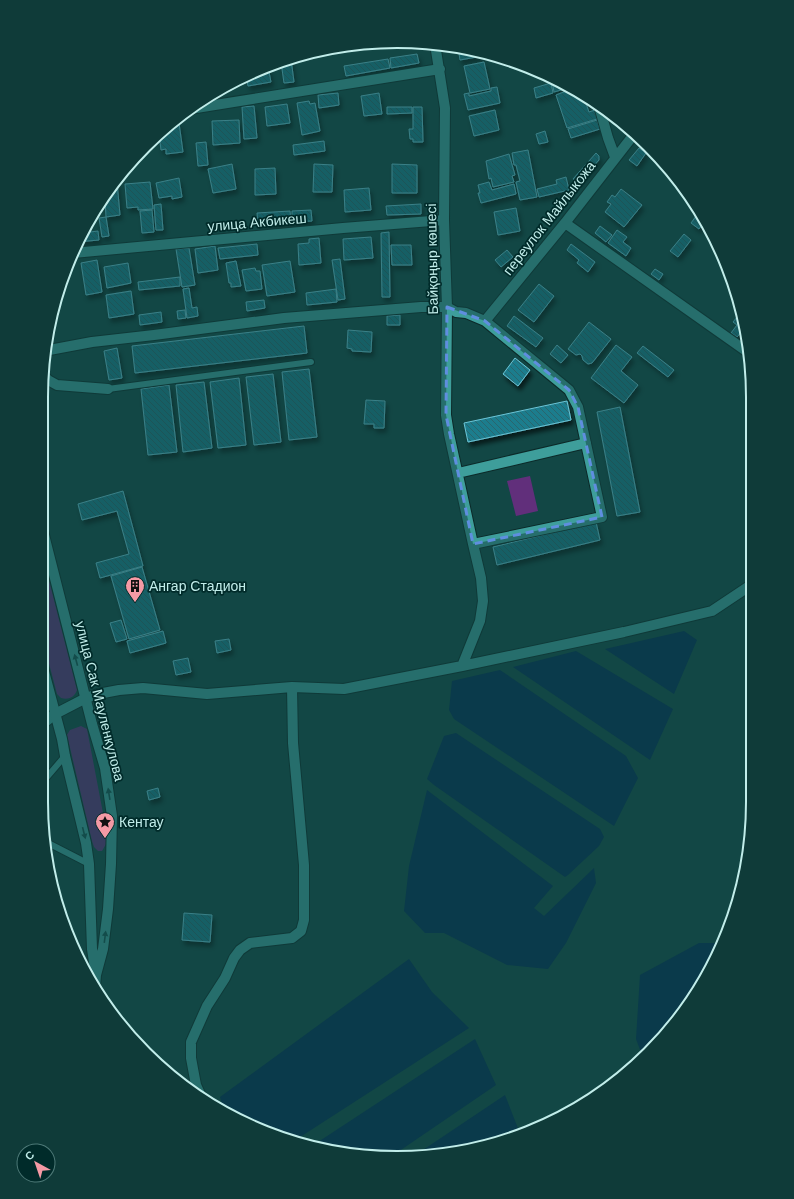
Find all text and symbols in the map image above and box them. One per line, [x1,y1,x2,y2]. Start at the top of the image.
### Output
street label: переулок Майлыкожа [499,158,599,278]
street label: Байқоңыр көшесі [423,203,441,315]
street label: улица Акбикеш [207,210,307,234]
building icon: Ангар Стадион [124,575,146,603]
place label: Ангар Стадион [149,578,246,594]
street label: улица Сак Мауленкулова [72,619,128,783]
one-way arrow [73,654,79,666]
one-way arrow [106,788,112,800]
place icon: Кентау [94,811,116,839]
place label: Кентау [119,814,164,830]
one-way arrow [81,828,87,840]
one-way arrow [102,931,108,943]
north arrow [16,1143,56,1183]
text: С [23,1148,37,1162]

